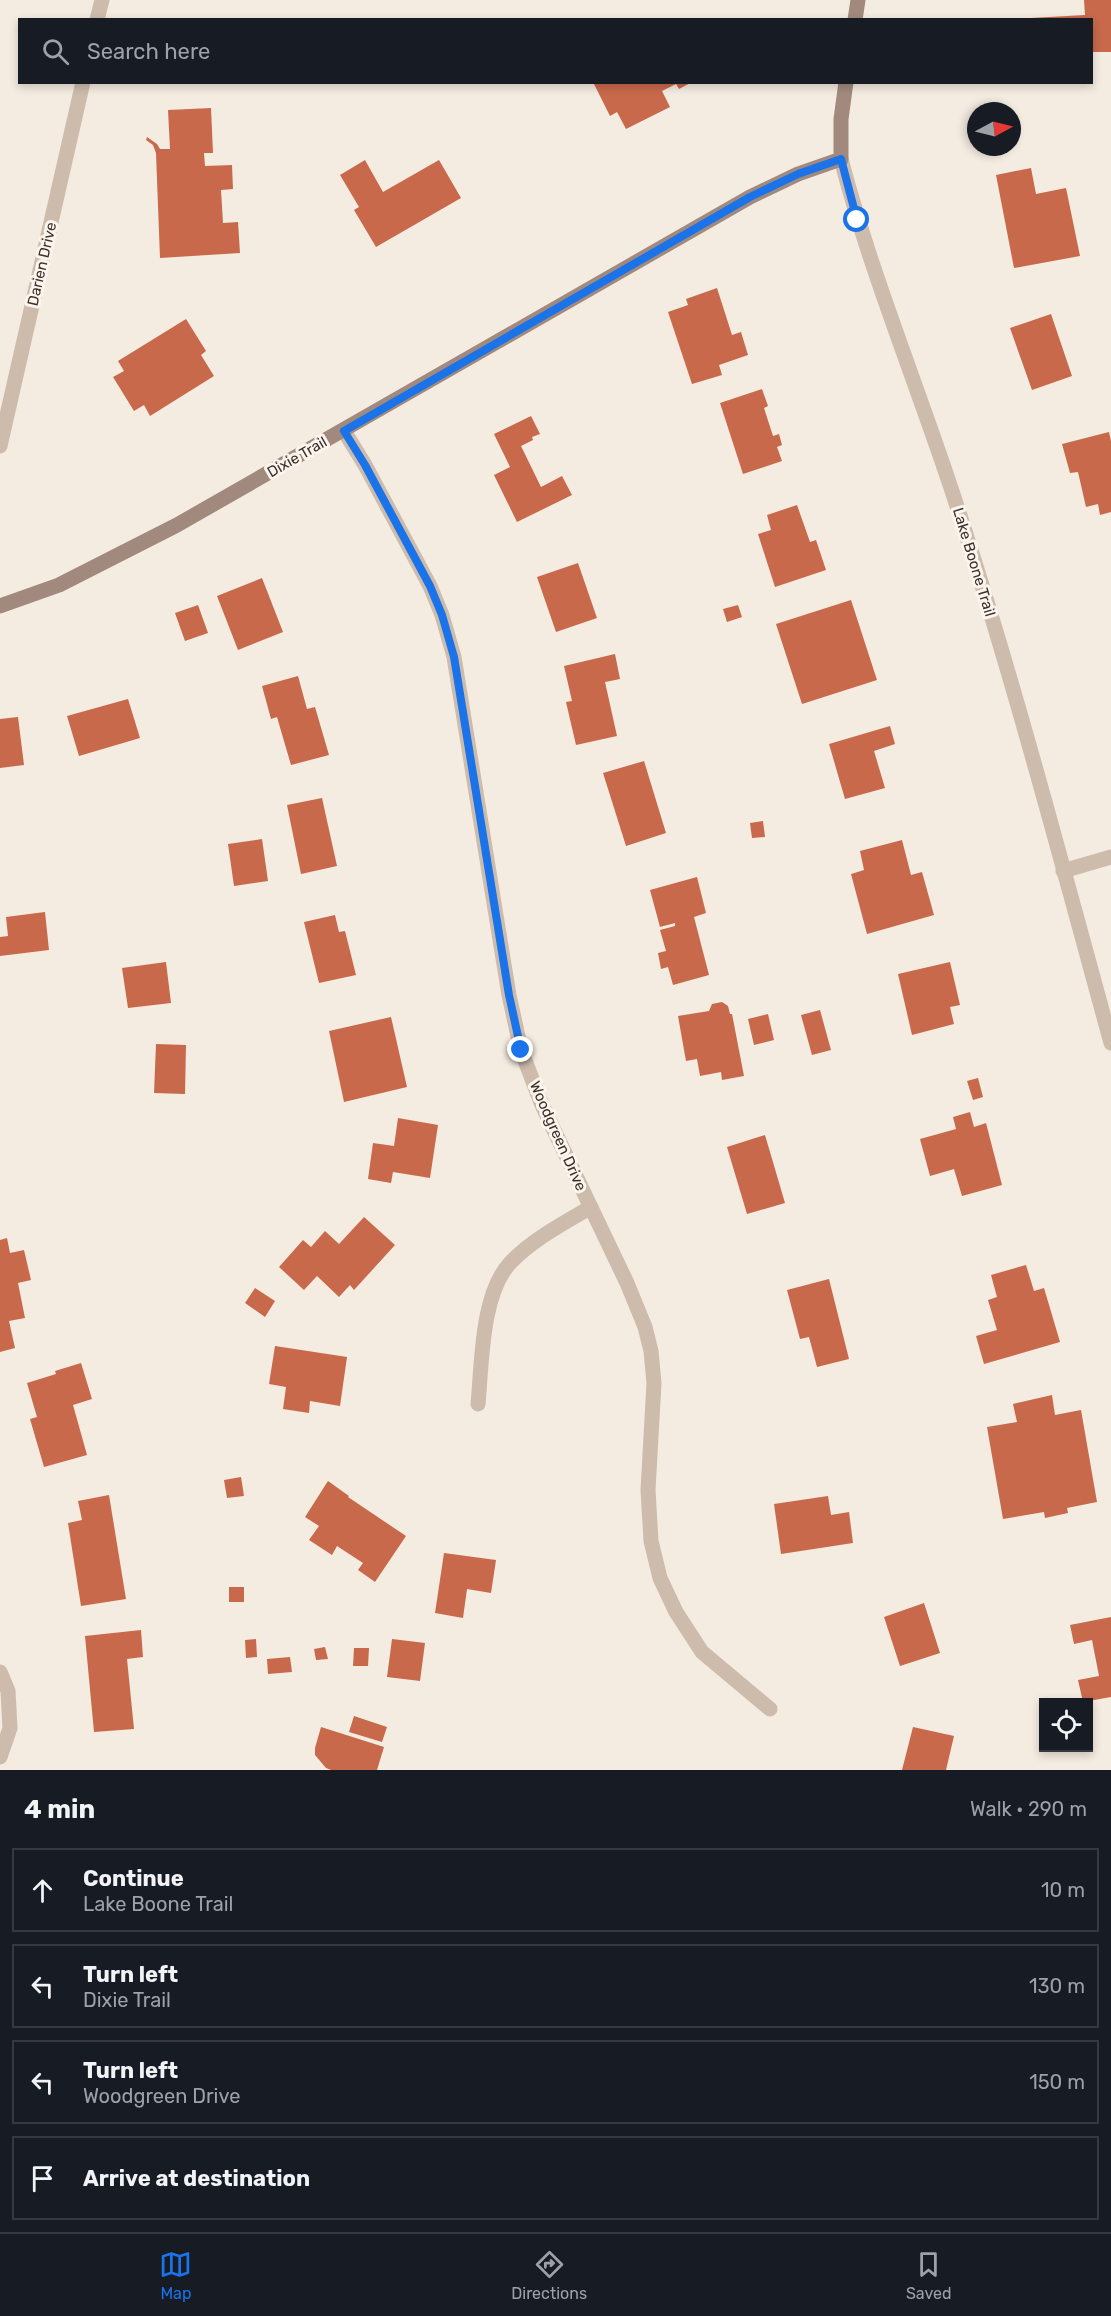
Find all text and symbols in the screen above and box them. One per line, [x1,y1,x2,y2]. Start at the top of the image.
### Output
search box [18,18,1093,84]
icon: search [39,35,72,68]
text: Search here [87,38,210,65]
north arrow [967,102,1021,156]
route start [843,206,869,232]
street label: Darien Drive [24,220,60,308]
street label: Dixie Trail [264,433,330,481]
street label: Lake Boone Trail [949,505,999,619]
route end [507,1036,533,1062]
street label: Woodgreen Drive [526,1078,590,1194]
map controls [1039,1698,1093,1752]
button: locate [1039,1698,1093,1752]
text: 4 min [24,1794,95,1825]
text: Walk · 290 m [970,1797,1087,1821]
text: Continue [83,1865,184,1892]
icon: ahead [26,1874,59,1907]
text: 10 m [1041,1878,1085,1902]
text: Lake Boone Trail [83,1892,233,1916]
text: Turn left [83,1961,178,1988]
icon: left [26,1970,59,2003]
text: 130 m [1029,1974,1085,1998]
text: Dixie Trail [83,1988,171,2012]
text: Turn left [83,2057,178,2084]
icon: left [26,2066,59,2099]
text: 150 m [1029,2070,1085,2094]
text: Woodgreen Drive [83,2084,240,2108]
icon: arrive [26,2162,59,2195]
text: Arrive at destination [83,2165,310,2192]
tab: Map [159,2248,192,2303]
tab: Directions [511,2248,587,2303]
tab: Saved [906,2248,952,2303]

